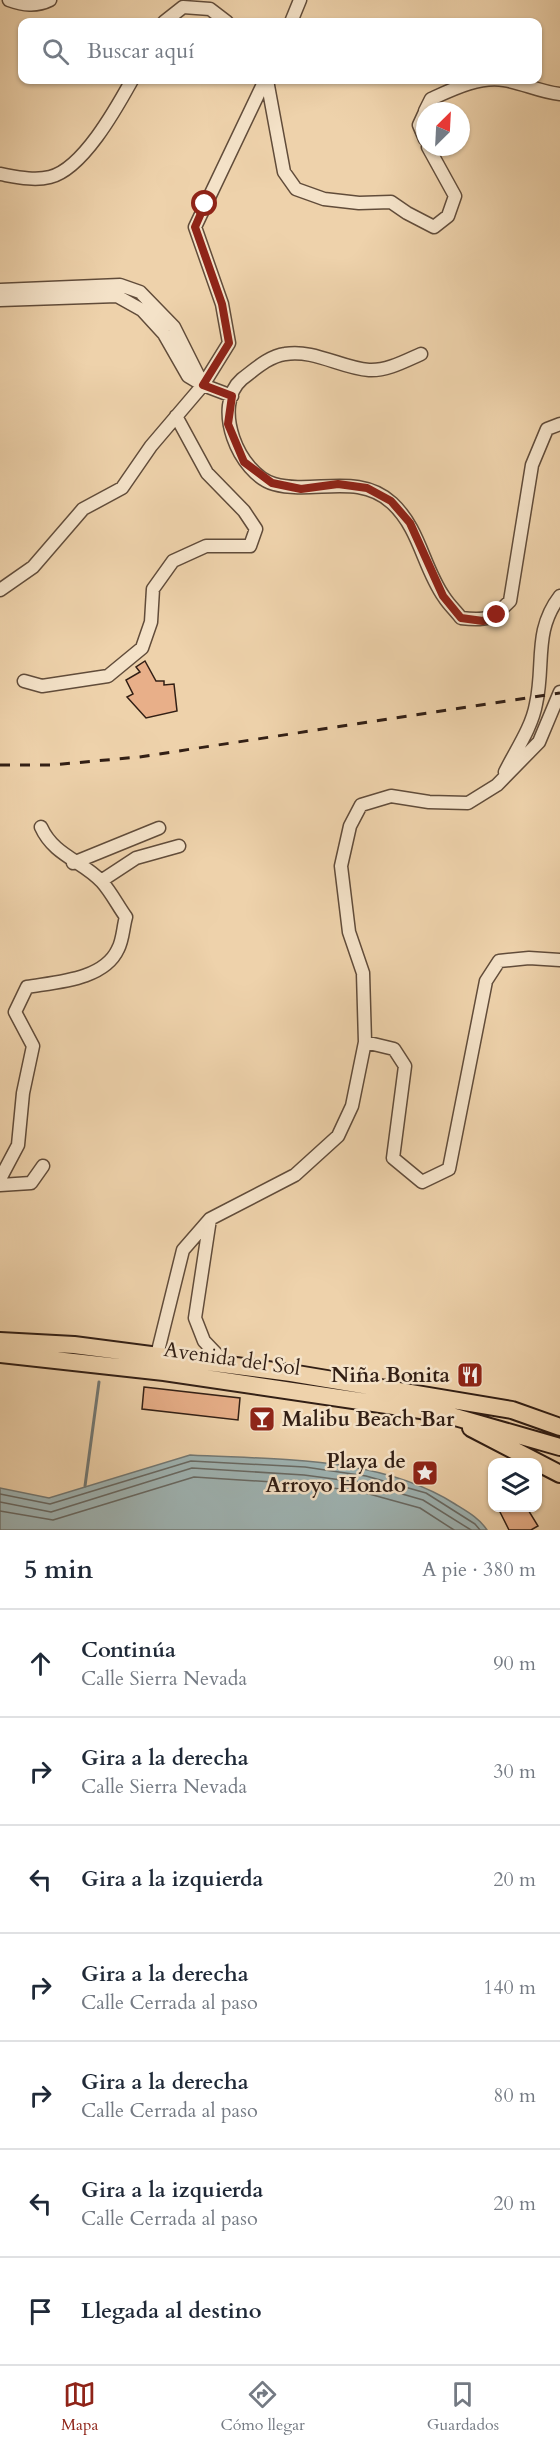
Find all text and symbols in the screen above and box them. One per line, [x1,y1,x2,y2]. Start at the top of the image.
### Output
search box [18,18,542,84]
icon: search [39,35,72,68]
text: Buscar aquí [87,36,194,66]
north arrow [416,102,470,156]
route start [191,190,217,216]
route end [483,601,509,627]
street label: Avenida del Sol [162,1335,302,1383]
restaurant icon: Niña Bonita [455,1360,485,1390]
place label: Niña Bonita [331,1361,451,1390]
bar icon: Malibu Beach Bar [247,1404,277,1434]
place label: Malibu Beach Bar [282,1405,455,1434]
place label: Playa de Arroyo Hondo [266,1447,406,1500]
place icon: Playa de Arroyo Hondo [410,1458,440,1488]
map controls [488,1458,542,1512]
button: layers [488,1458,542,1512]
text: 5 min [24,1552,93,1587]
text: A pie · 380 m [422,1556,536,1583]
text: Continúa [81,1635,176,1665]
icon: ahead [24,1647,57,1680]
text: 90 m [493,1650,536,1677]
text: Calle Sierra Nevada [81,1665,247,1692]
text: Gira a la derecha [81,1743,249,1773]
icon: right [24,1755,57,1788]
text: 30 m [493,1758,536,1785]
text: Calle Sierra Nevada [81,1773,247,1800]
icon: left [24,1863,57,1896]
text: Gira a la izquierda [81,1864,264,1894]
text: 20 m [493,1866,536,1893]
text: Gira a la derecha [81,1959,249,1989]
icon: right [24,1971,57,2004]
text: 140 m [483,1974,536,2001]
text: Calle Cerrada al paso [81,1989,258,2016]
text: Gira a la derecha [81,2067,249,2097]
icon: right [24,2079,57,2112]
text: 80 m [493,2082,536,2109]
text: Calle Cerrada al paso [81,2097,258,2124]
text: Gira a la izquierda [81,2175,264,2205]
icon: left [24,2187,57,2220]
text: 20 m [493,2190,536,2217]
text: Calle Cerrada al paso [81,2205,258,2232]
icon: arrive [24,2295,57,2328]
text: Llegada al destino [81,2296,262,2326]
tab: Mapa [61,2378,98,2436]
tab: Cómo llegar [220,2378,305,2436]
tab: Guardados [427,2378,499,2436]

